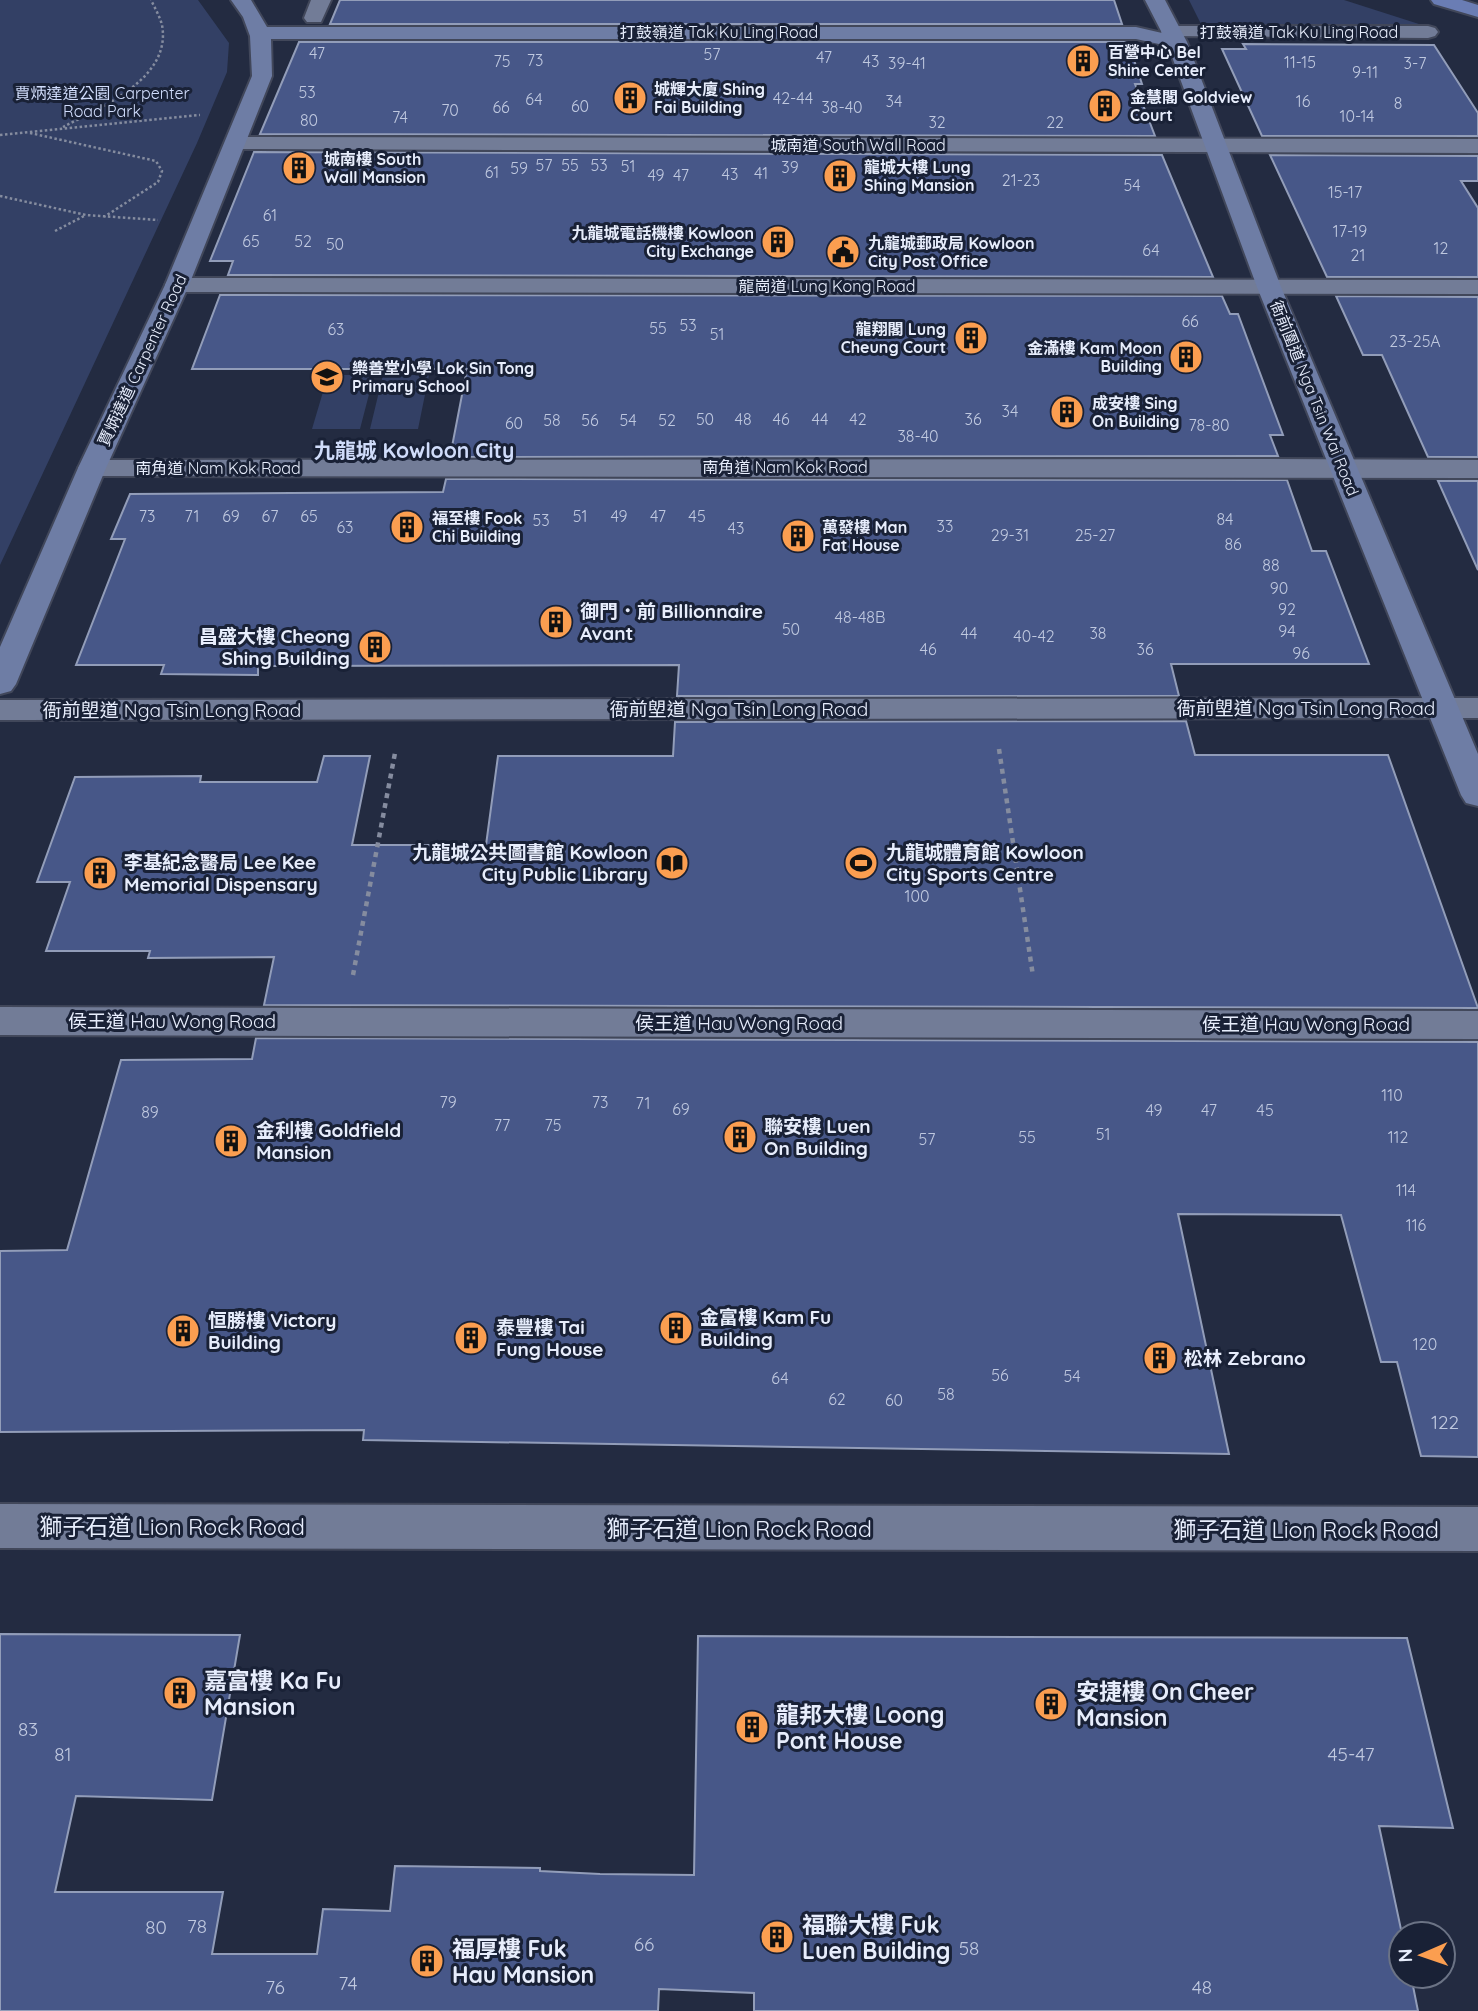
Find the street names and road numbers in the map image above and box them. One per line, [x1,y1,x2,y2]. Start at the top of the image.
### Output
street label: 打鼓嶺道 Tak Ku Ling Road [620,22,818,42]
street label: 打鼓嶺道 Tak Ku Ling Road [1200,22,1398,42]
street label: 城南道 South Wall Road [770,135,946,155]
street label: 賈炳達道 Carpenter Road [93,271,191,449]
street label: 龍崗道 Lung Kong Road [738,276,916,296]
street label: 衙前圍道 Nga Tsin Wai Road [1267,297,1363,499]
street label: 南角道 Nam Kok Road [702,457,868,477]
street label: 南角道 Nam Kok Road [135,458,301,478]
street label: 衙前塱道 Nga Tsin Long Road [1177,696,1435,720]
street label: 衙前塱道 Nga Tsin Long Road [610,697,868,721]
street label: 衙前塱道 Nga Tsin Long Road [43,698,301,722]
street label: 侯王道 Hau Wong Road [68,1009,276,1033]
street label: 侯王道 Hau Wong Road [635,1011,843,1035]
street label: 侯王道 Hau Wong Road [1202,1012,1410,1036]
street label: 獅子石道 Lion Rock Road [39,1512,305,1541]
street label: 獅子石道 Lion Rock Road [606,1514,872,1543]
street label: 獅子石道 Lion Rock Road [1173,1515,1439,1544]

